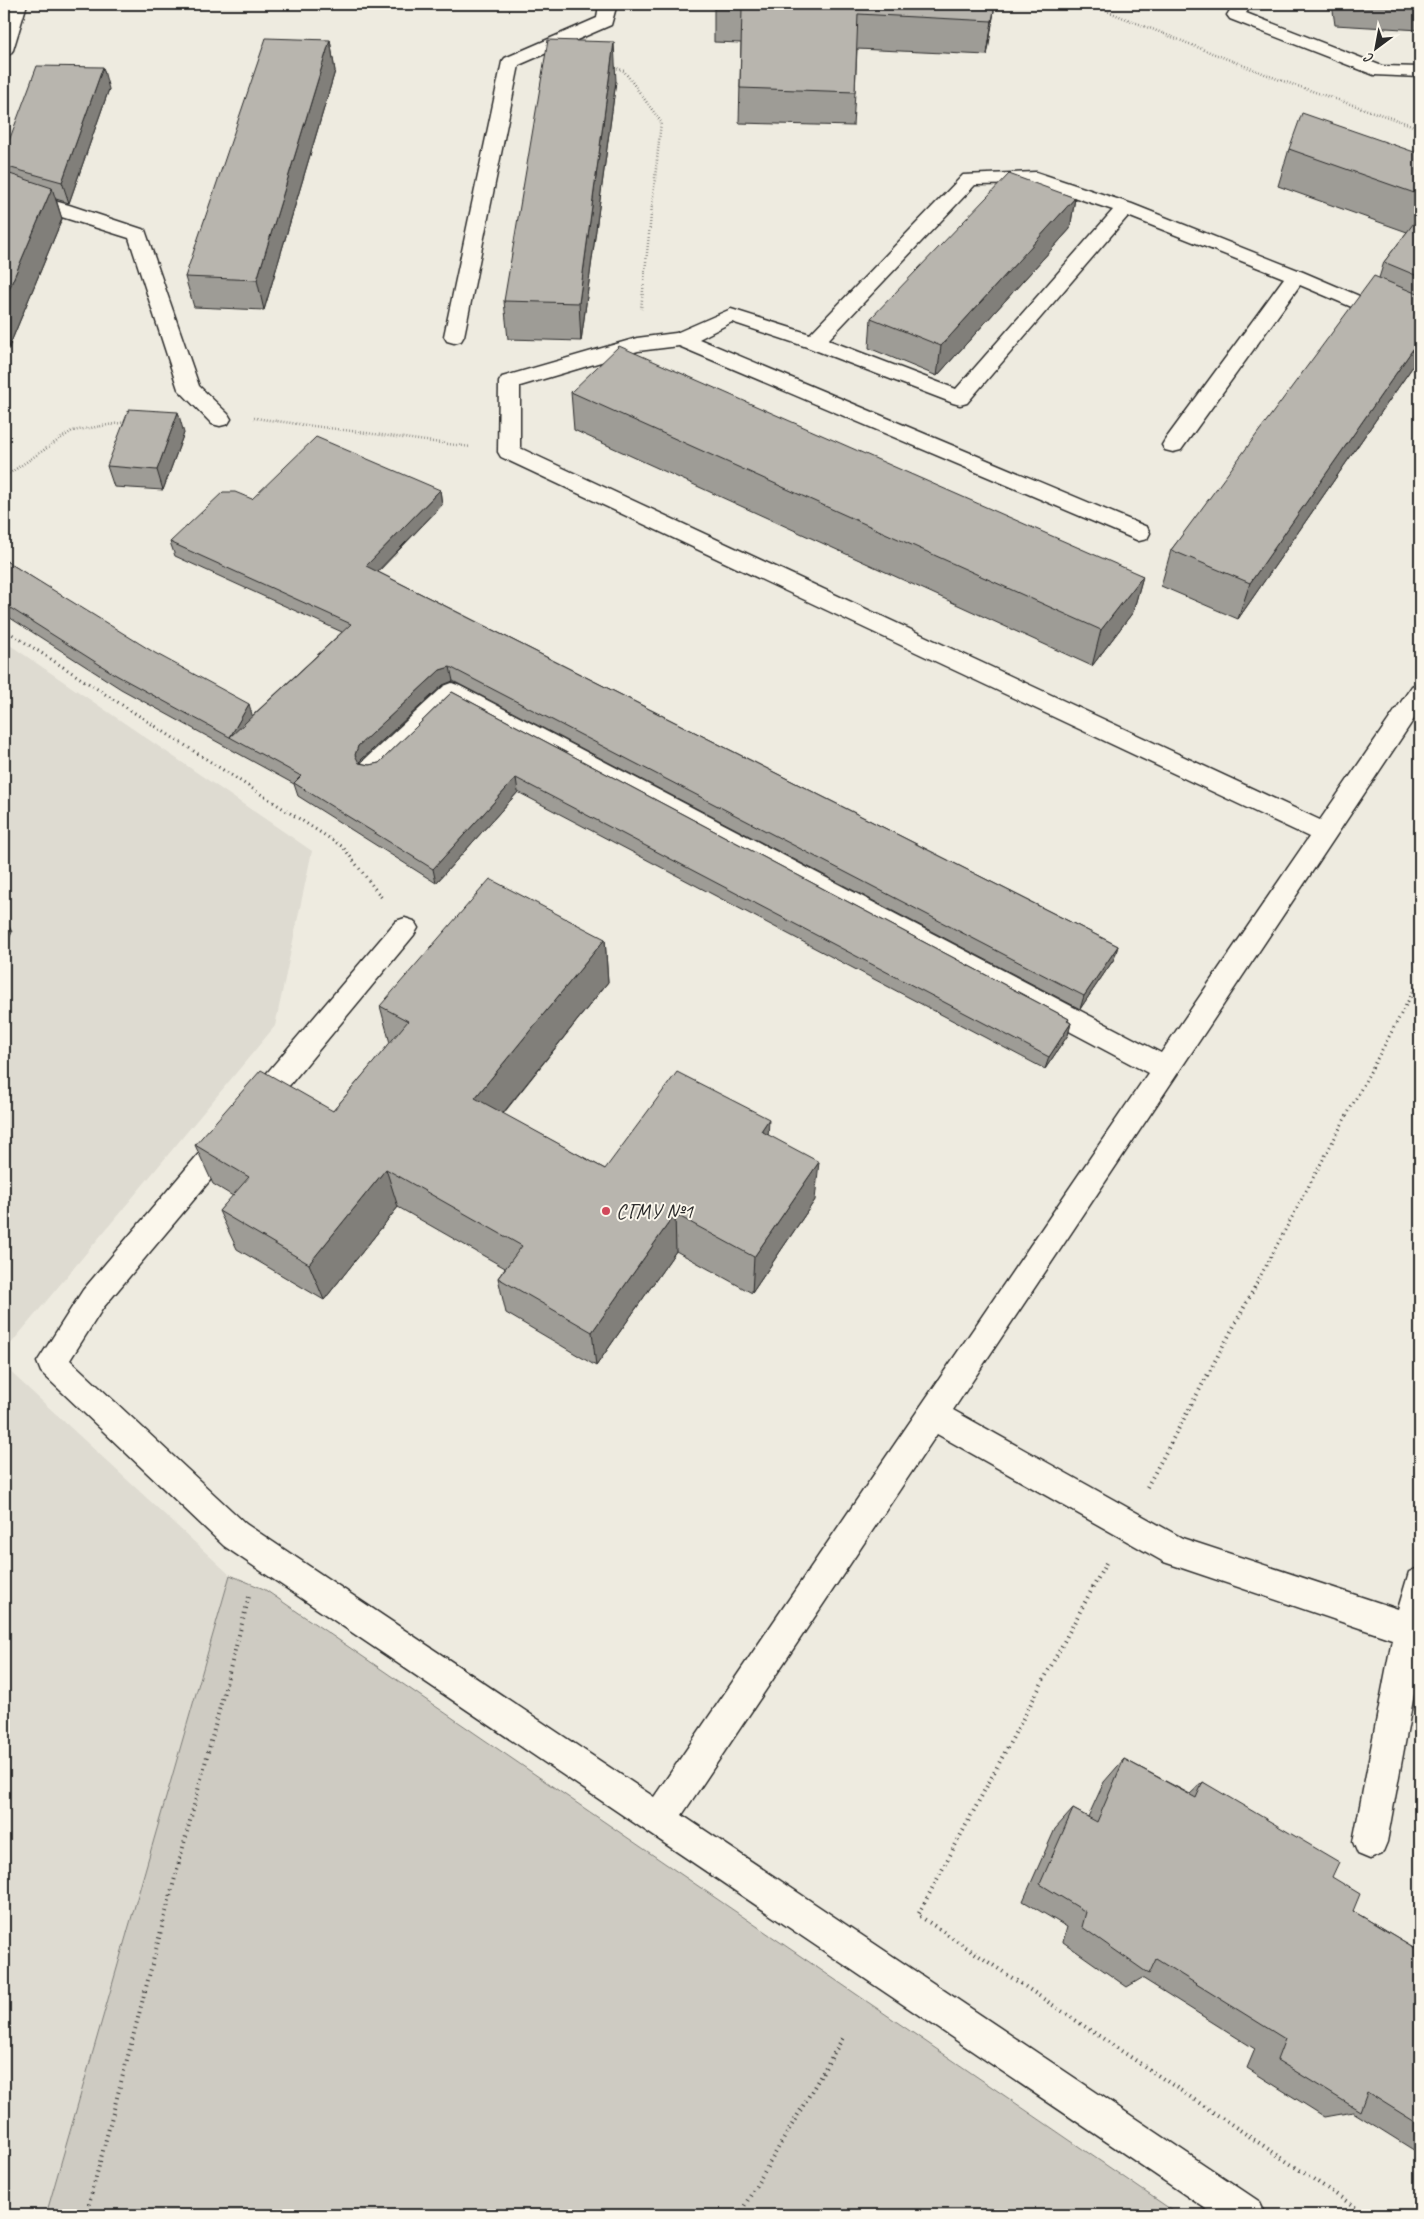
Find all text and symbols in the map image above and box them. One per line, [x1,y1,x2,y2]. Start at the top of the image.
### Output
north arrow [1352,22,1402,72]
text: С [1360,48,1377,68]
place label: СГМУ №1 [616,1198,695,1224]
marker: СГМУ №1 [600,1205,612,1217]

